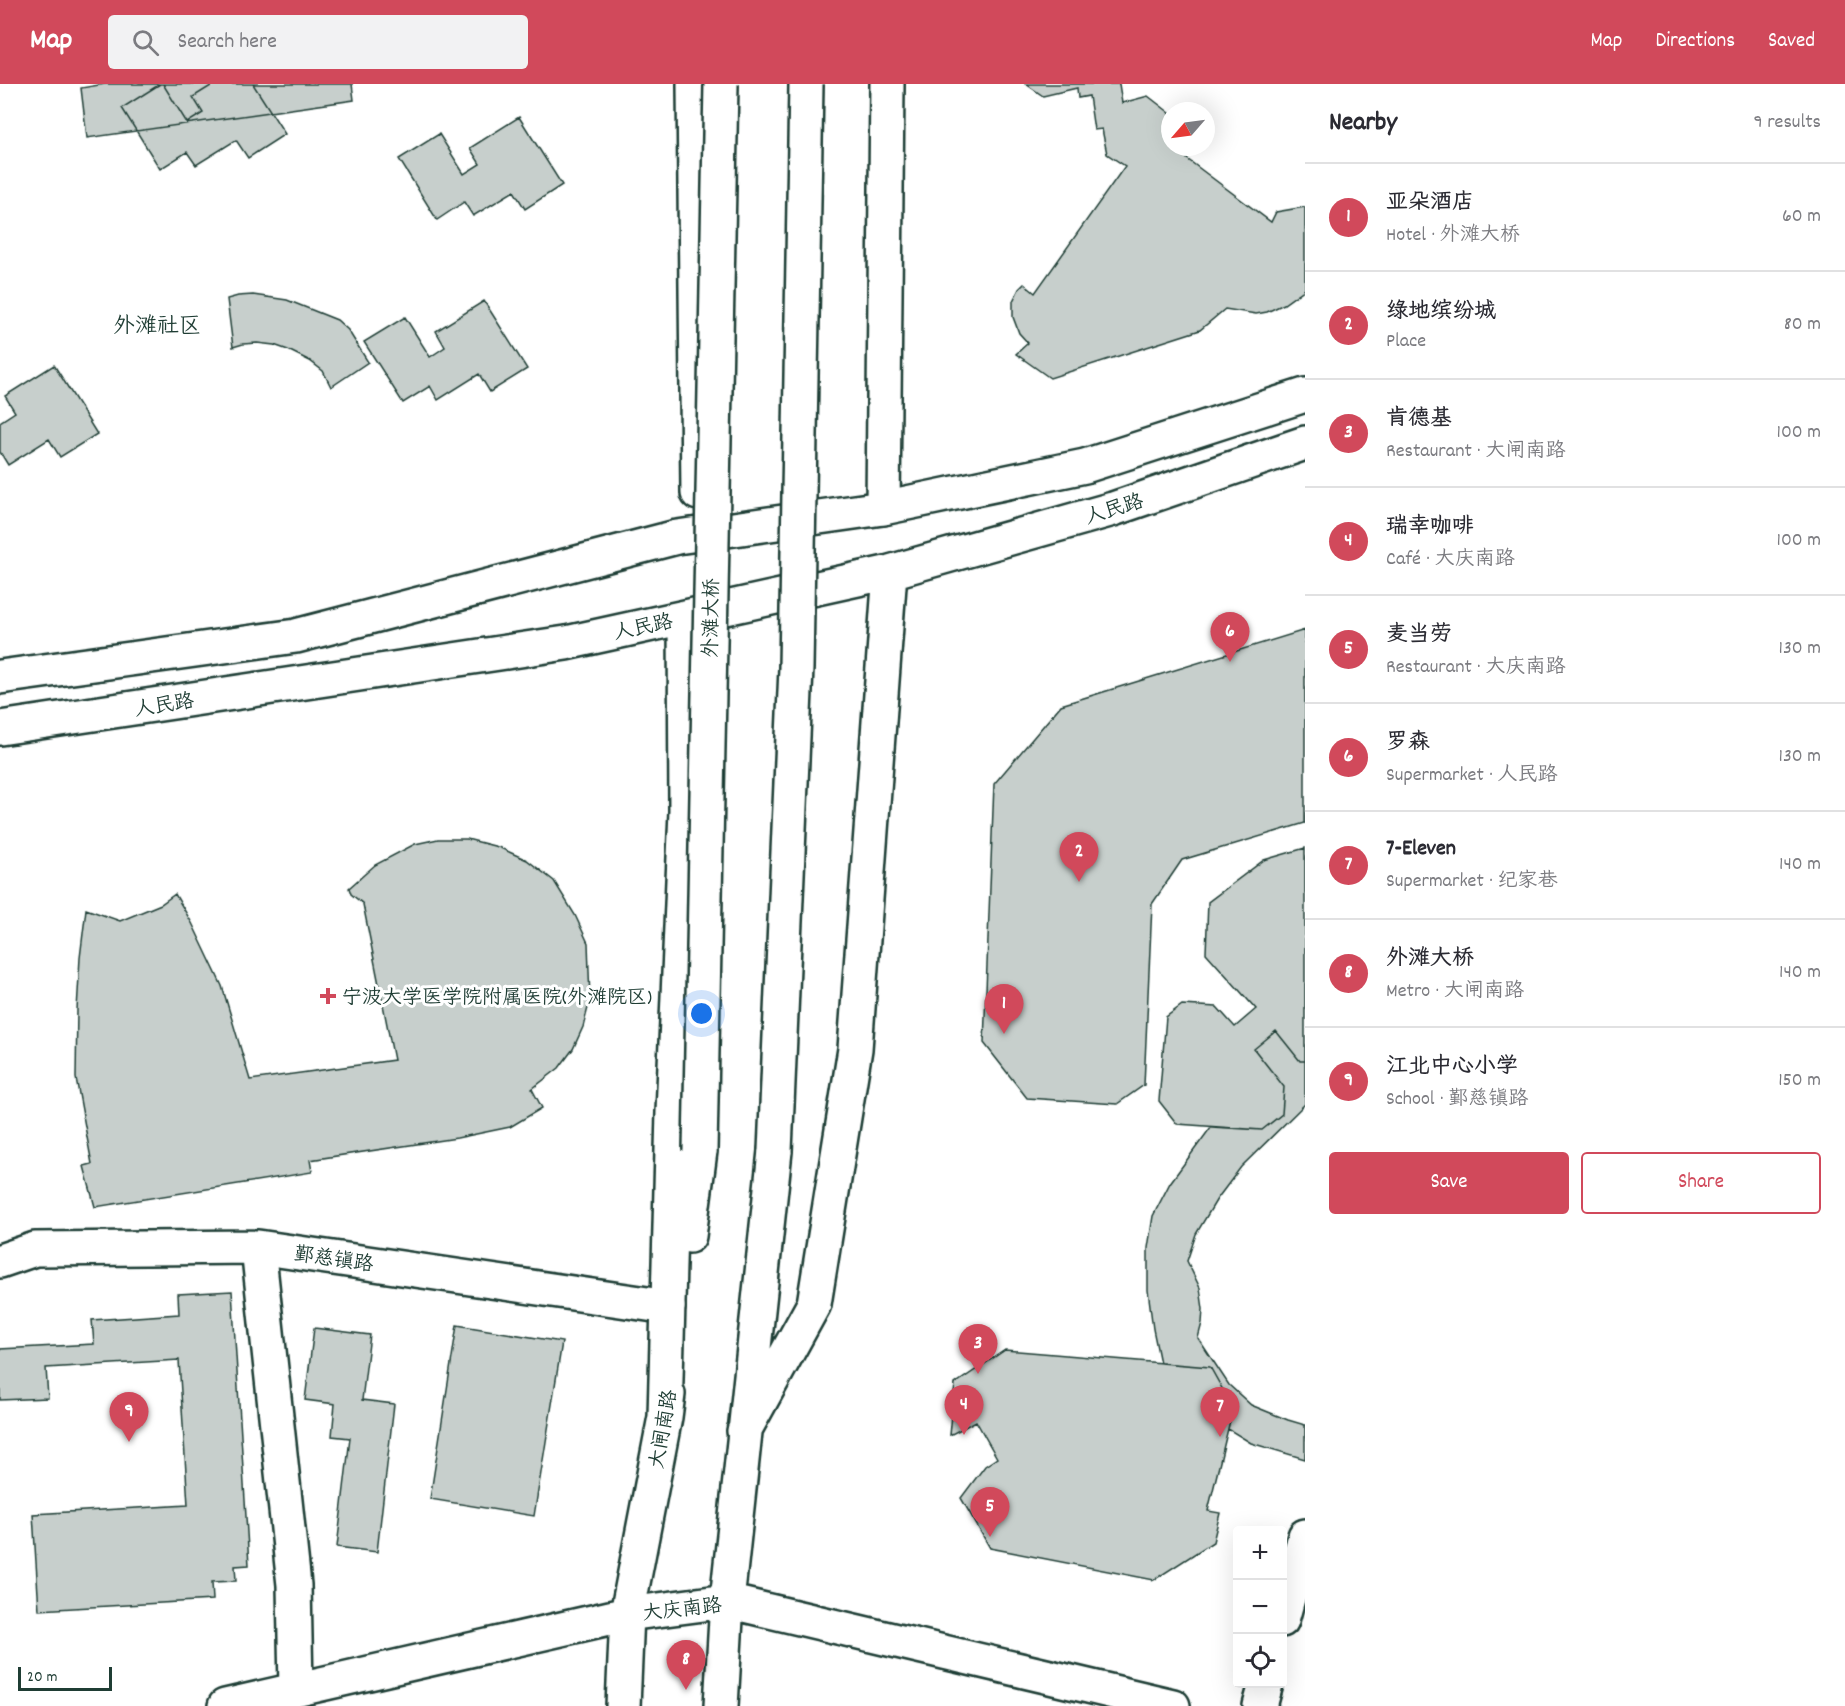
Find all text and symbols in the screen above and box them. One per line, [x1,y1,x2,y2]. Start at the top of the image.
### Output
search box [108,15,528,69]
text: Map [30,22,72,62]
icon: search [129,26,162,59]
text: Search here [177,27,277,58]
text: Map [1591,27,1622,57]
text: Directions [1655,27,1735,57]
text: Saved [1768,27,1815,57]
north arrow [1161,102,1215,156]
text: Nearby [1329,105,1397,142]
text: 9 results [1753,109,1821,137]
text: 亚朵酒店 [1386,188,1474,219]
text: 1 [1346,203,1351,231]
text: 60 m [1782,203,1821,231]
text: Hotel · 外滩大桥 [1386,222,1520,250]
text: 绿地缤纷城 [1386,297,1496,328]
text: 2 [1344,311,1353,339]
text: 80 m [1784,311,1821,339]
district label: 外滩社区 [113,312,201,343]
text: Place [1386,328,1426,356]
text: 肯德基 [1386,404,1452,435]
text: 3 [1344,419,1353,447]
text: 100 m [1777,419,1821,447]
text: Restaurant · 大闸南路 [1386,438,1566,466]
street label: 人民路 [1082,488,1149,533]
text: 瑞幸咖啡 [1386,512,1474,543]
text: 4 [1344,527,1353,555]
text: 100 m [1777,527,1821,555]
text: Café · 大庆南路 [1386,546,1515,574]
street label: 外滩大桥 [698,578,728,658]
street label: 人民路 [611,609,677,649]
pin: 6 [1210,612,1250,662]
text: 麦当劳 [1386,620,1452,651]
text: 5 [1344,635,1353,663]
text: 130 m [1779,635,1821,663]
text: Restaurant · 大庆南路 [1386,654,1566,682]
street label: 人民路 [133,688,197,725]
text: 罗森 [1386,728,1430,759]
text: 6 [1344,743,1353,771]
text: 130 m [1779,743,1821,771]
text: Supermarket · 人民路 [1386,762,1558,790]
pin: 2 [1060,832,1098,882]
text: 7-Eleven [1386,834,1456,865]
text: 7 [1345,851,1352,879]
text: 140 m [1779,851,1821,879]
text: Supermarket · 纪家巷 [1386,868,1558,896]
text: 外滩大桥 [1386,944,1474,975]
text: 8 [1344,959,1353,987]
text: 140 m [1779,959,1821,987]
text: Metro · 大闸南路 [1386,978,1524,1006]
pin: 1 [984,984,1024,1034]
place label: 宁波大学医学院附属医院(外滩院区) [342,985,652,1013]
marker: 宁波大学医学院附属医院(外滩院区) [319,987,337,1005]
your location [687,999,716,1028]
text: 江北中心小学 [1386,1052,1518,1083]
text: 9 [1344,1067,1353,1095]
text: 150 m [1778,1067,1821,1095]
text: School · 鄞慈镇路 [1386,1086,1528,1114]
button: Save [1329,1152,1569,1214]
button: Share [1581,1152,1821,1214]
street label: 鄞慈镇路 [292,1242,376,1281]
pin: 3 [958,1324,998,1374]
pin: 4 [944,1386,984,1435]
street label: 大闸南路 [644,1387,686,1471]
pin: 7 [1200,1388,1240,1437]
pin: 9 [110,1392,148,1442]
pin: 5 [970,1488,1010,1537]
map controls [1233,1526,1287,1688]
button: + [1233,1526,1287,1580]
button: − [1233,1580,1287,1634]
street label: 大庆南路 [641,1593,725,1629]
button: locate [1233,1634,1287,1688]
pin: 8 [666,1640,706,1690]
scale bar [18,1664,112,1692]
text: 20 m [27,1666,57,1689]

